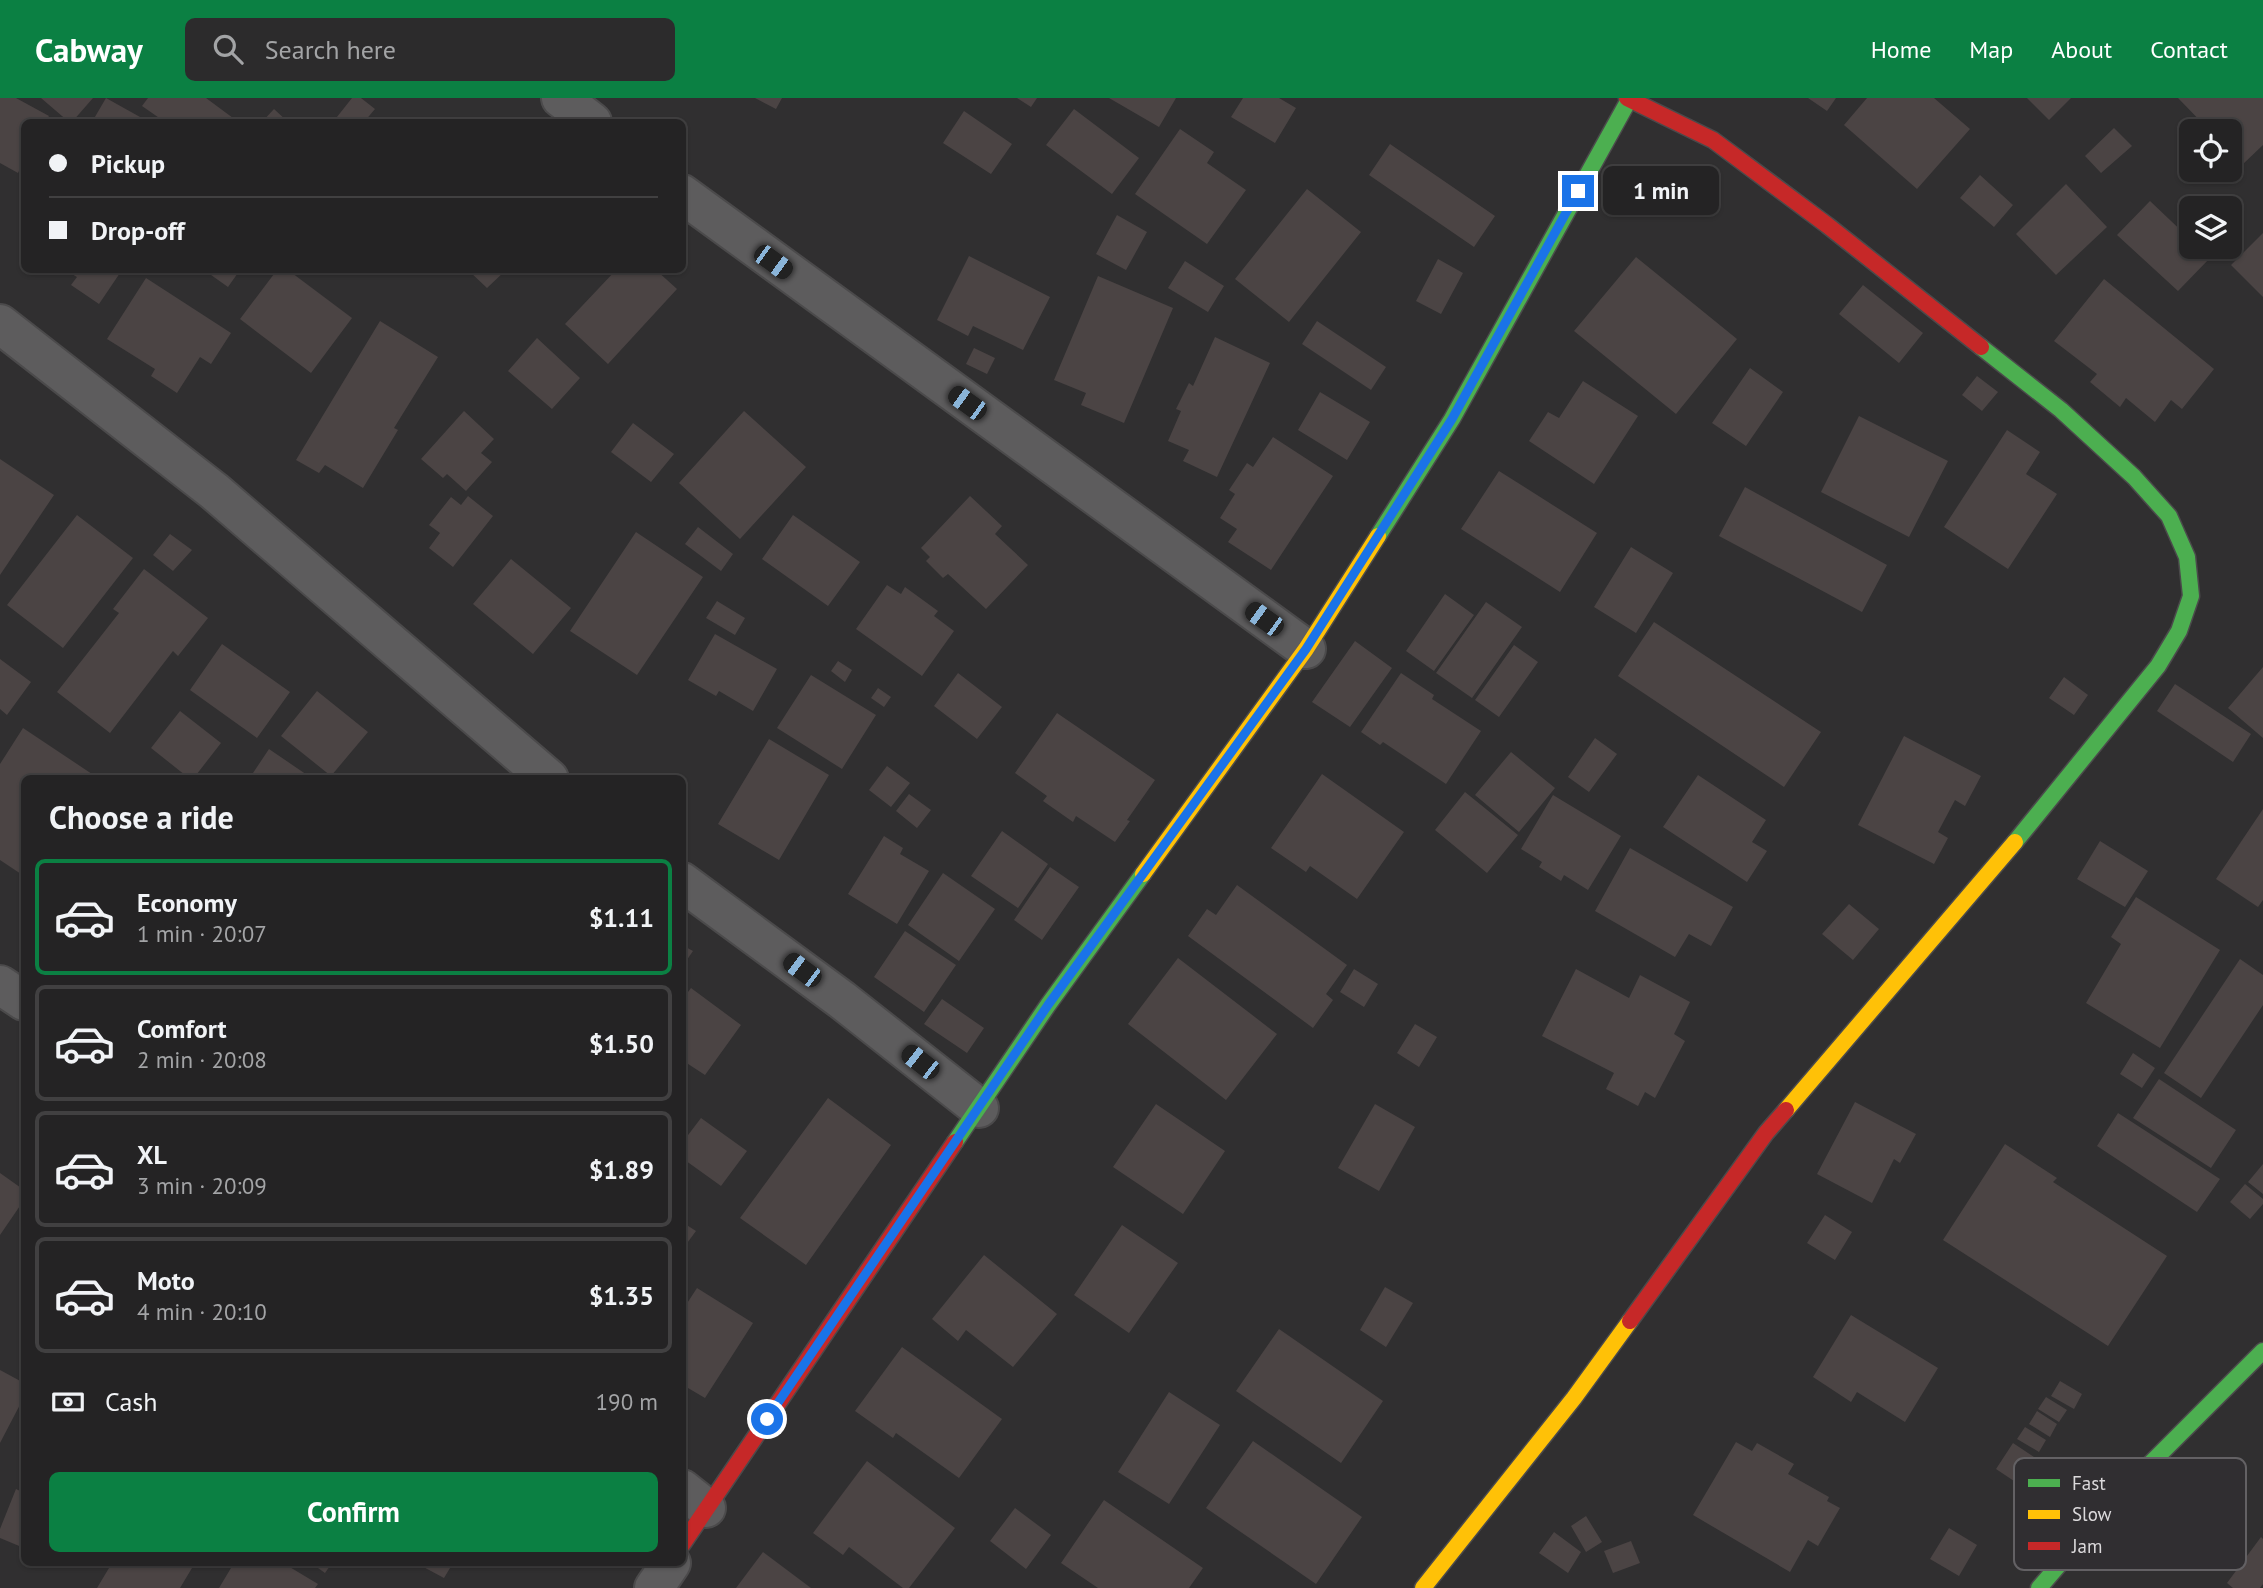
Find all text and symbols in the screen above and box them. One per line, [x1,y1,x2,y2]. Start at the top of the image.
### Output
search box [185,18,675,81]
text: Cabway [35,28,143,71]
icon: search [209,30,247,68]
text: Search here [265,33,396,66]
text: Home [1871,34,1931,65]
text: Map [1969,34,2013,65]
text: About [2051,34,2112,65]
text: Contact [2150,34,2228,65]
map controls [2179,119,2242,259]
button: locate [2179,119,2242,182]
text: Pickup [91,147,165,180]
callout: 1 min [1602,166,1718,216]
route end [1562,175,1594,207]
text: 1 min [1633,176,1689,205]
button: layers [2179,196,2242,259]
text: Drop-off [91,214,185,247]
car [750,241,797,283]
car [944,382,991,424]
car [1241,598,1288,640]
text: Choose a ride [49,796,234,838]
icon: car [53,886,116,949]
text: Economy [137,886,237,919]
text: $1.11 [589,901,654,934]
text: 1 min · 20:07 [137,919,267,948]
car [779,949,826,991]
icon: car [53,1012,116,1075]
text: Comfort [137,1012,227,1045]
text: $1.50 [589,1027,654,1060]
car [897,1041,944,1083]
text: 2 min · 20:08 [137,1045,267,1074]
icon: car [53,1138,116,1201]
text: XL [137,1138,167,1171]
text: $1.89 [589,1153,654,1186]
text: 3 min · 20:09 [137,1171,267,1200]
icon: car [53,1264,116,1327]
text: Moto [137,1264,195,1297]
text: $1.35 [589,1279,654,1312]
text: 4 min · 20:10 [137,1297,267,1326]
icon: cash [49,1383,87,1421]
text: Cash [105,1385,157,1418]
text: 190 m [596,1387,658,1416]
route start [751,1403,783,1435]
legend [2014,1458,2246,1570]
text: Fast [2072,1471,2106,1495]
button: Confirm [49,1472,658,1552]
text: Slow [2072,1502,2112,1526]
text: Jam [2071,1534,2102,1558]

